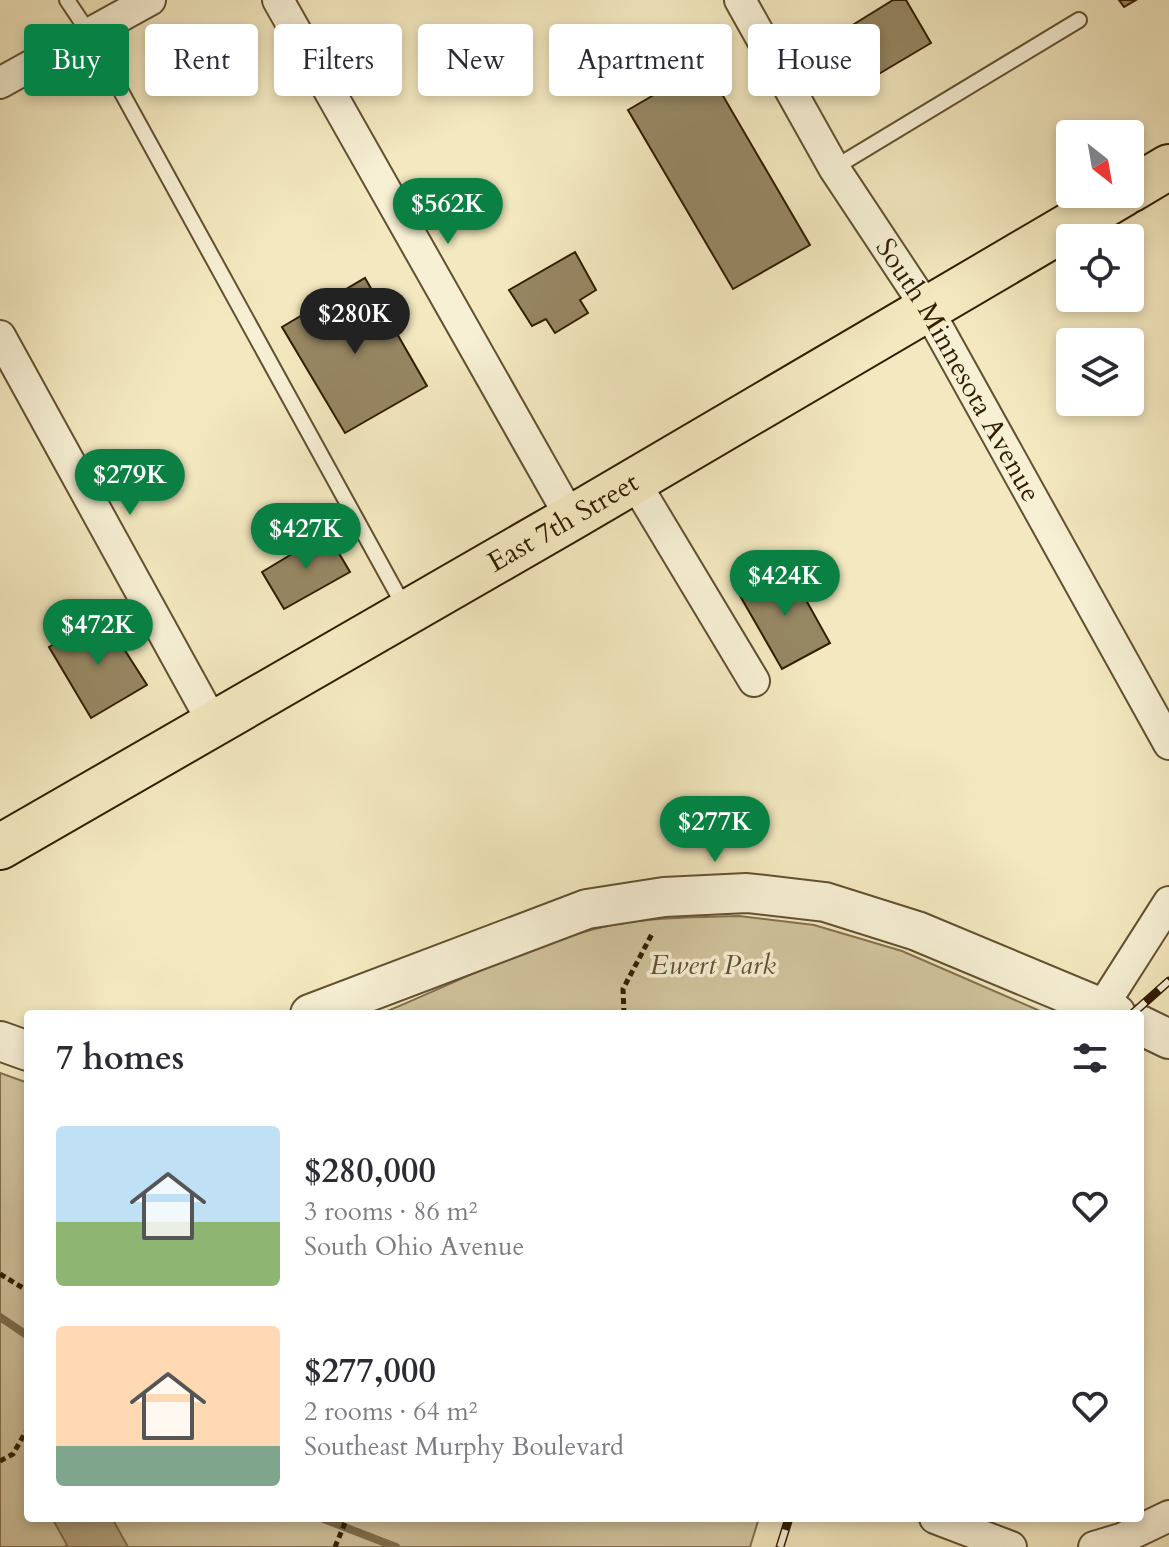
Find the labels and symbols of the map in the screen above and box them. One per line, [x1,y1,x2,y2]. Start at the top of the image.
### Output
north arrow [1056,120,1144,208]
pin: $562K [392,178,504,246]
street label: South Minnesota Avenue [867,231,1050,509]
pin: $280K [299,288,411,356]
pin: $279K [74,449,186,517]
street label: East 7th Street [481,463,646,581]
pin: $427K [250,503,362,571]
pin: $424K [729,550,841,618]
pin: $472K [42,599,154,667]
pin: $277K [659,796,771,864]
park label: Ewert Park [650,946,776,984]

